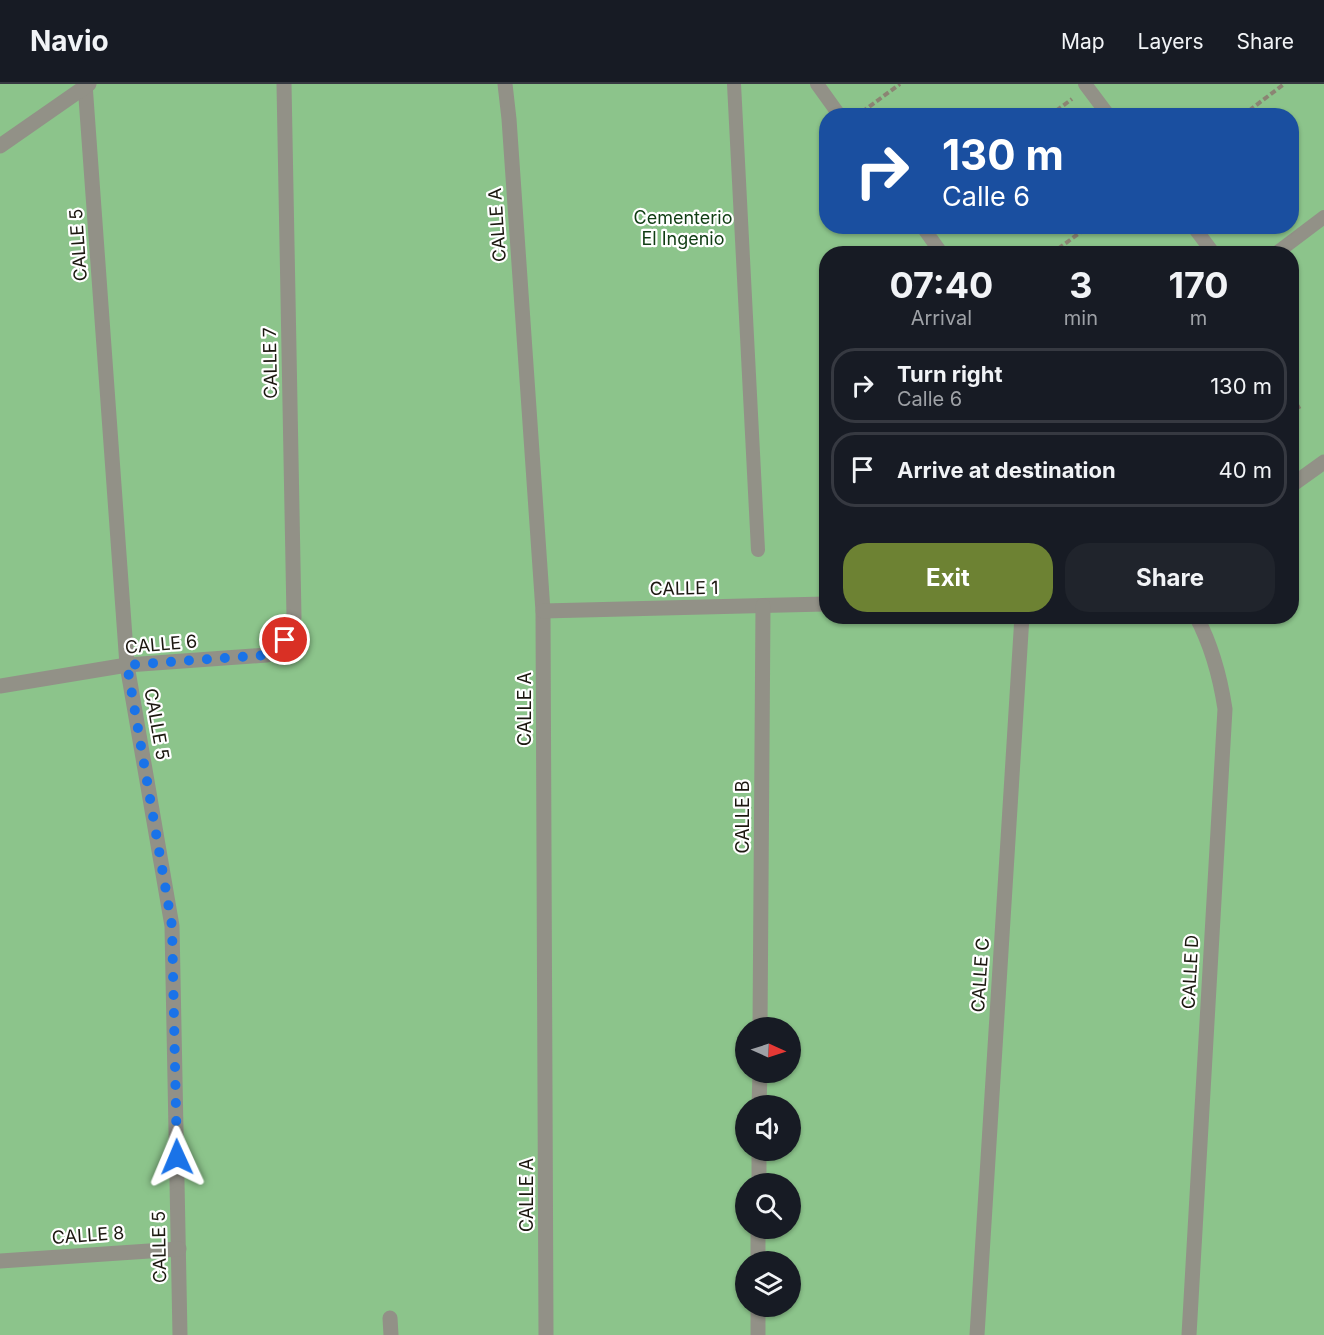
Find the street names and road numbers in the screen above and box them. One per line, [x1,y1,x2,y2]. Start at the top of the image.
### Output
street label: CALLE A [484,187,510,263]
street label: CALLE 5 [65,208,91,282]
street label: CALLE 7 [259,327,281,399]
street label: CALLE 1 [649,577,719,599]
street label: CALLE 6 [124,630,198,658]
street label: CALLE A [514,672,535,746]
street label: CALLE 5 [140,687,174,761]
street label: CALLE B [732,780,753,854]
street label: CALLE D [1178,934,1202,1010]
street label: CALLE C [967,937,993,1013]
street label: CALLE A [516,1158,537,1232]
street label: CALLE 5 [148,1211,170,1283]
street label: CALLE 8 [51,1222,125,1248]

